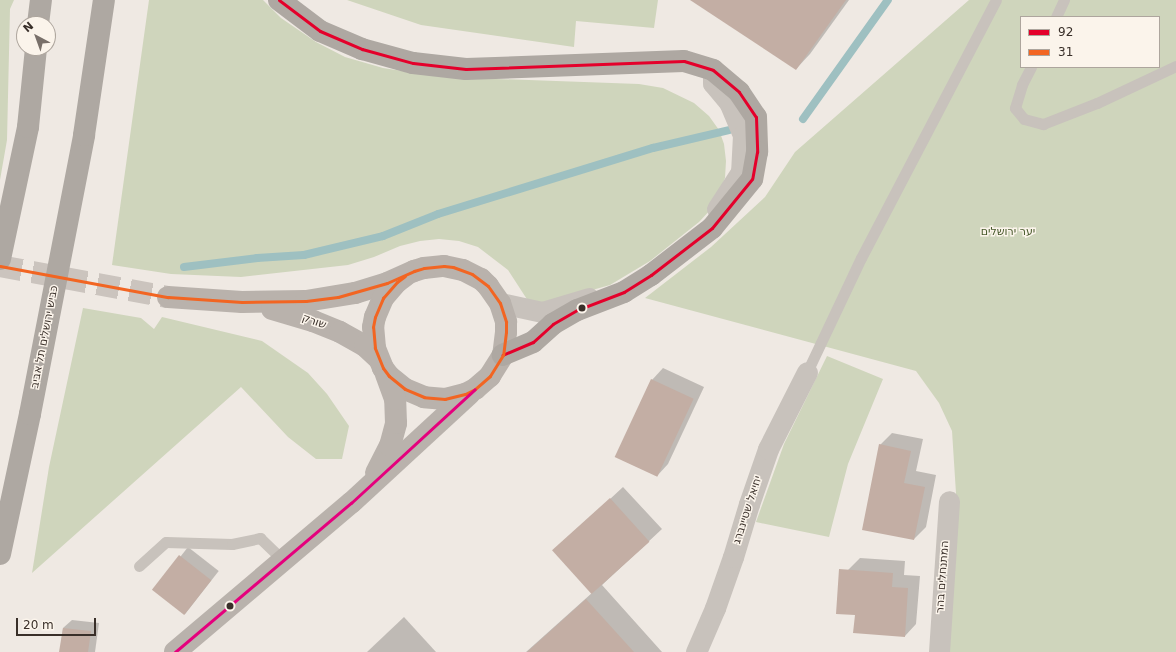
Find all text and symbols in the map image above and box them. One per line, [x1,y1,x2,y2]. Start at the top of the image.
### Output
north arrow [16,16,56,56]
legend [1020,16,1160,68]
text: N [21,19,36,35]
text: 92 [1058,25,1073,39]
text: 31 [1058,45,1073,59]
park label: יער ירושלים [981,225,1035,239]
street label: כביש ירושלים תל אביב [29,284,61,390]
unlabelled marker [577,303,587,313]
street label: שורק [300,312,328,332]
street label: יחיאל שטיינברג [731,474,765,546]
street label: המתנחלים בהר [934,540,952,614]
unlabelled marker [225,601,235,611]
scale bar [18,610,98,636]
text: 20 m [23,618,54,632]

